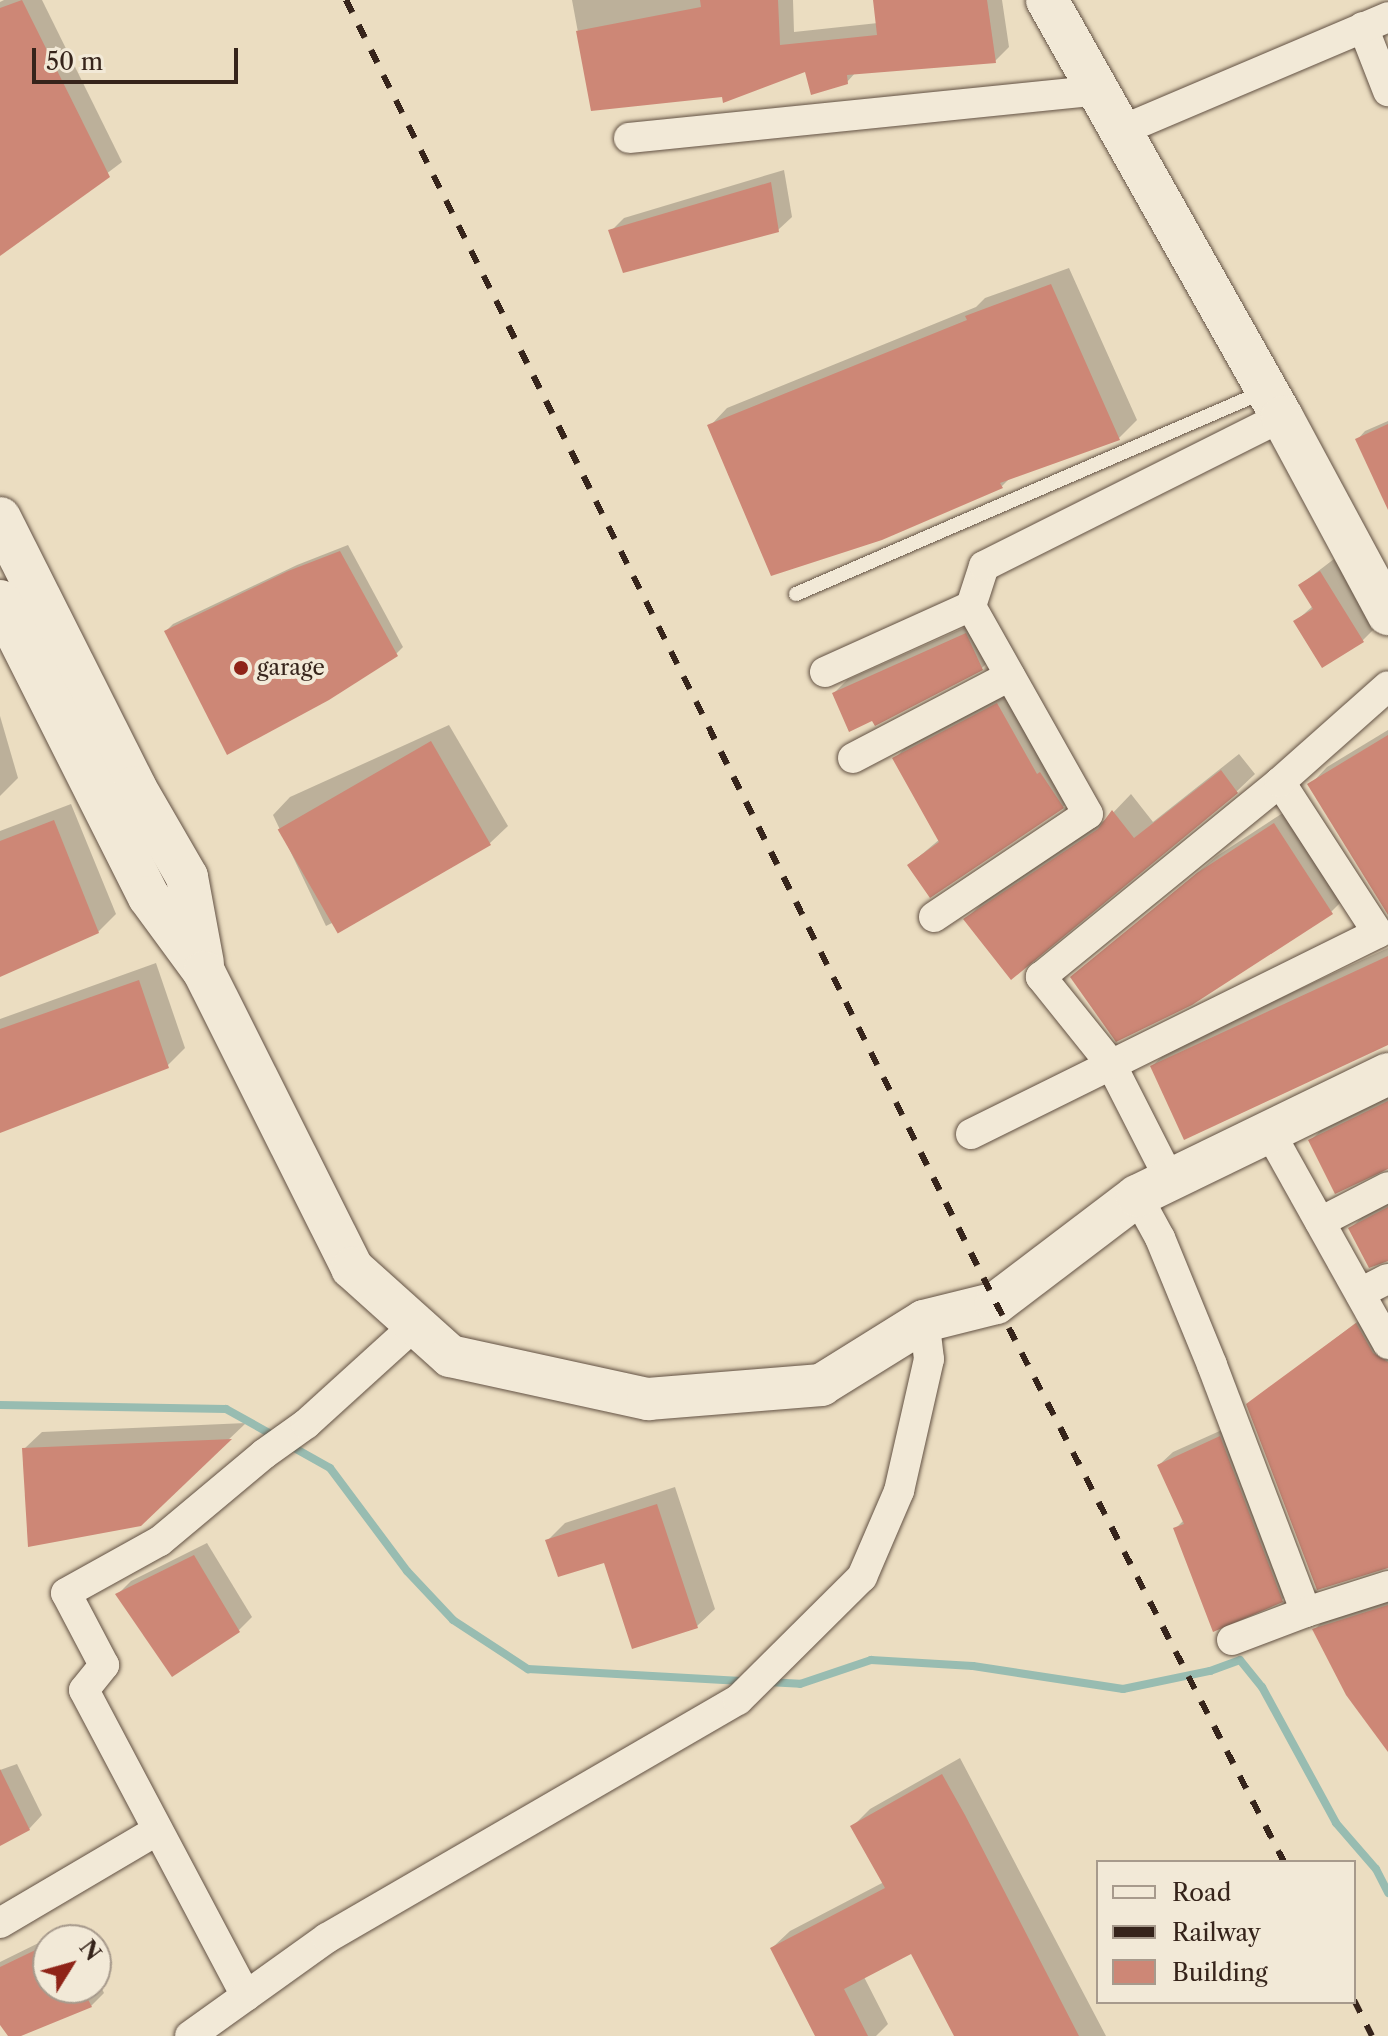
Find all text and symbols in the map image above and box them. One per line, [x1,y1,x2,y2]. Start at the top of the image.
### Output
scale bar [36,32,242,82]
text: 50 m [46,47,103,76]
place label: garage [257,655,325,681]
marker: garage [232,659,250,677]
legend [1096,1860,1356,2004]
text: Road [1172,1878,1231,1907]
text: Railway [1172,1918,1261,1947]
north arrow [32,1924,112,2004]
text: N [73,1935,107,1966]
text: Building [1172,1958,1268,1987]

